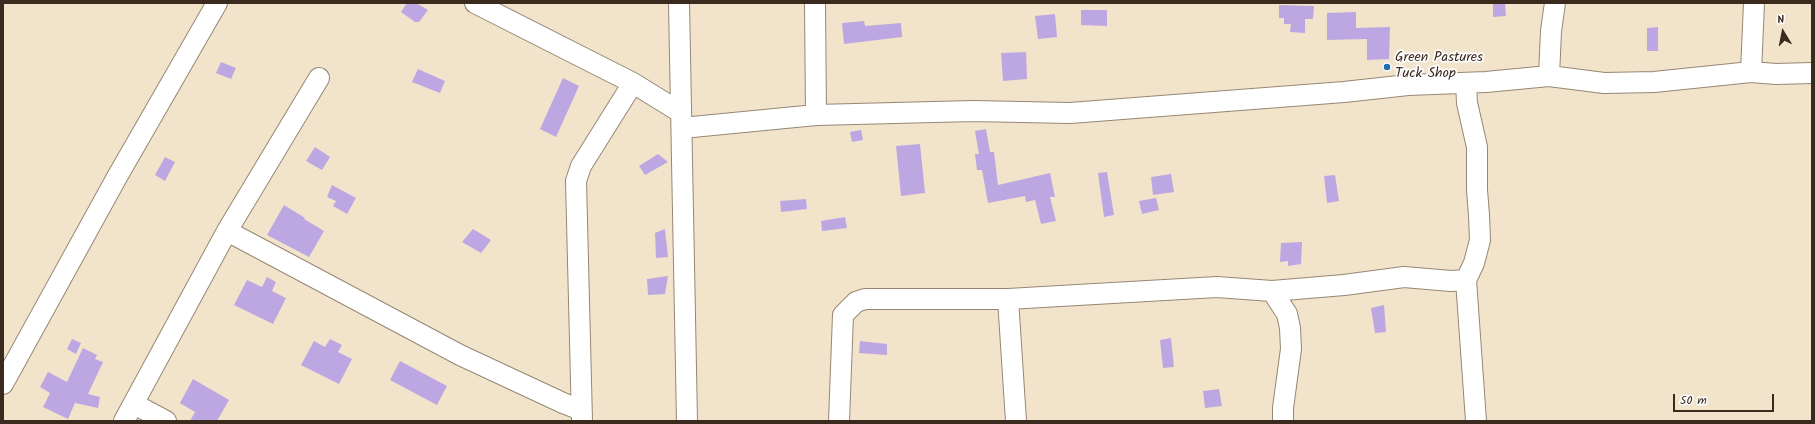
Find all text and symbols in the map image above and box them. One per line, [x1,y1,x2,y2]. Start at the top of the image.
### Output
text: N [1776,11,1786,30]
north arrow [1763,12,1803,52]
place label: Green Pastures Tuck Shop [1395,51,1483,84]
marker: Green Pastures Tuck Shop [1382,62,1392,72]
scale bar [1675,386,1776,412]
text: 50 m [1680,391,1707,410]

